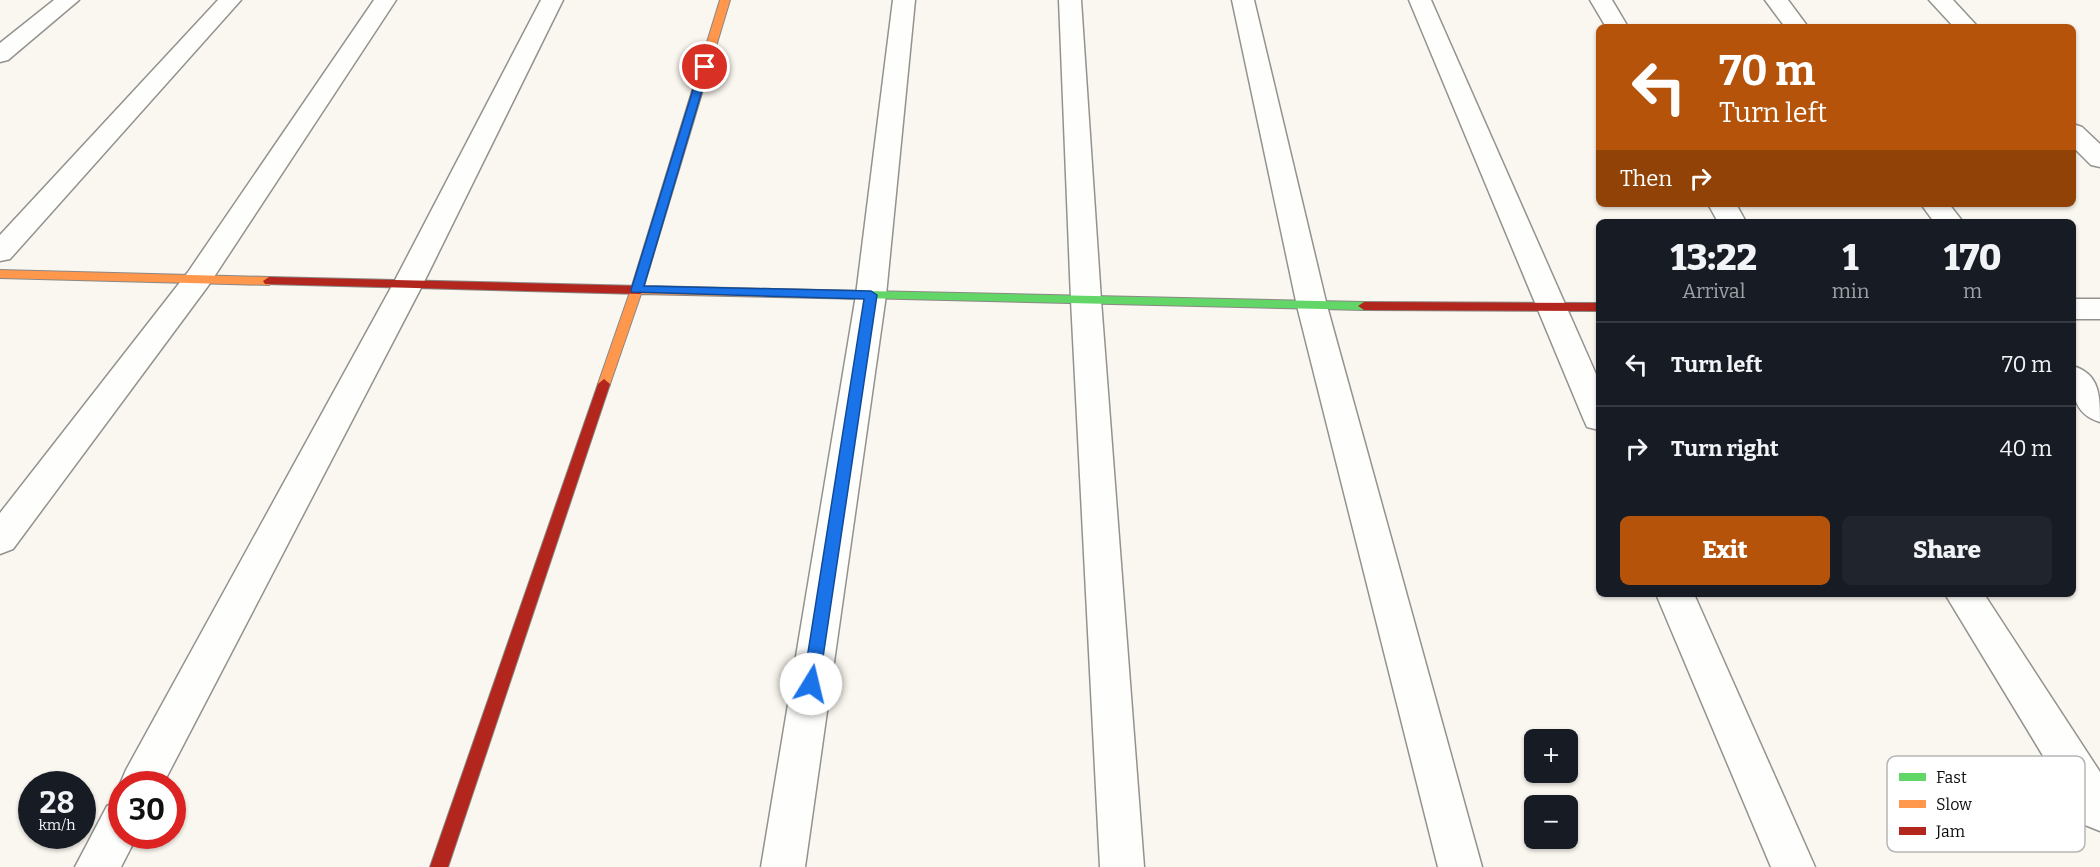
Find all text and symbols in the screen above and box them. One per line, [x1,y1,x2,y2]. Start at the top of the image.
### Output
pin [679,41,730,92]
text: 70 m [1719,46,1815,96]
icon: left [1620,48,1698,126]
icon: arrive [688,50,721,83]
text: Turn left [1719,97,1827,129]
icon: right [1684,162,1717,195]
text: Then [1620,165,1672,192]
text: 13:22 [1670,236,1757,280]
text: 1 [1843,236,1858,280]
text: 170 [1944,236,2002,280]
text: Arrival [1682,279,1746,303]
text: min [1832,279,1869,303]
text: m [1963,279,1982,303]
icon: left [1620,348,1653,381]
text: Turn left [1671,351,1763,378]
text: 70 m [2002,351,2052,378]
icon: right [1620,432,1653,465]
text: Turn right [1671,435,1779,462]
text: 40 m [2000,435,2052,462]
button: Exit [1620,516,1830,585]
button: Share [1842,516,2052,585]
position arrow [779,652,843,716]
map controls [1524,729,1578,849]
button: + [1524,729,1578,783]
legend [1887,756,2085,852]
text: Fast [1936,768,1967,787]
speed limit sign: 30 [108,771,186,849]
text: 28 [40,785,74,821]
button: − [1524,795,1578,849]
text: Slow [1936,795,1972,814]
text: km/h [38,816,76,834]
text: Jam [1935,822,1965,841]

